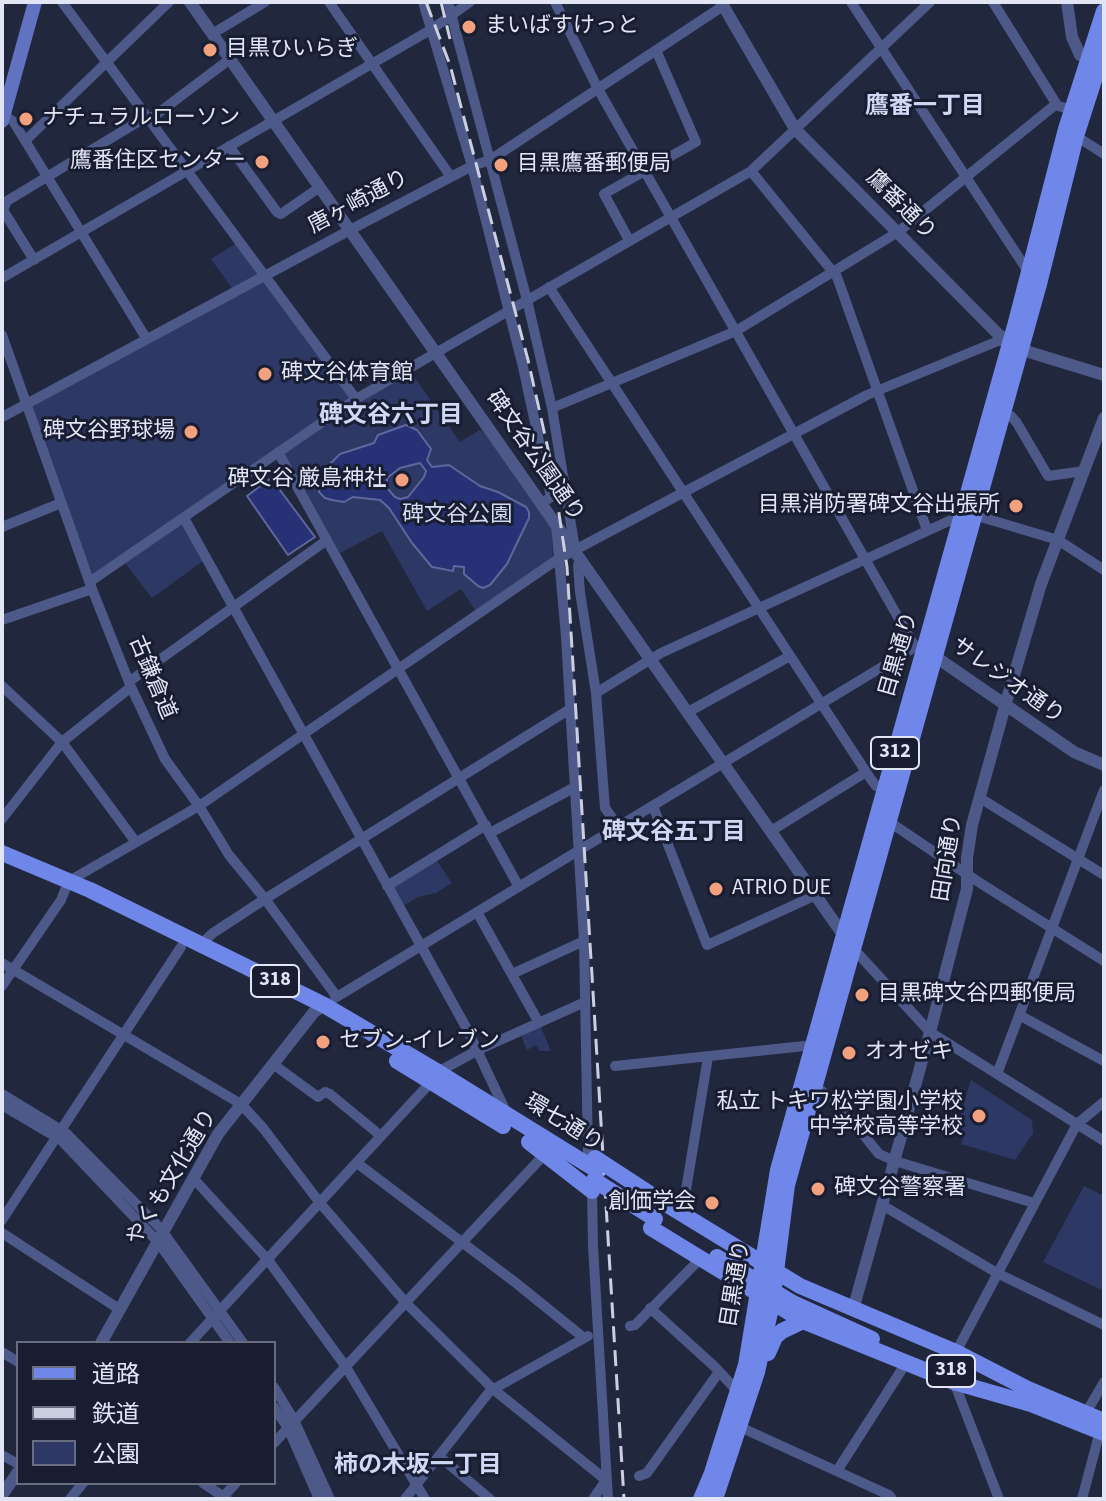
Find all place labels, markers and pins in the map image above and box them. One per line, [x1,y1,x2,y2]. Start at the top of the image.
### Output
place label: まいばすけっと [485,14,639,40]
marker: まいばすけっと [460,18,478,36]
place label: 目黒ひいらぎ [226,37,358,63]
marker: 目黒ひいらぎ [201,41,219,59]
place label: ナチュラルローソン [42,106,240,132]
marker: ナチュラルローソン [17,110,35,128]
place label: 鷹番住区センター [70,149,246,175]
place label: 目黒鷹番郵便局 [517,152,671,178]
marker: 鷹番住区センター [253,153,271,171]
marker: 目黒鷹番郵便局 [492,156,510,174]
place label: 碑文谷体育館 [281,361,413,387]
marker: 碑文谷体育館 [256,365,274,383]
place label: 碑文谷野球場 [43,419,175,445]
marker: 碑文谷野球場 [182,423,200,441]
place label: 碑文谷 厳島神社 [228,467,386,493]
marker: 碑文谷 厳島神社 [393,471,411,489]
place label: 目黒消防署碑文谷出張所 [758,493,1000,519]
marker: 目黒消防署碑文谷出張所 [1007,497,1025,515]
place label: ATRIO DUE [732,876,831,902]
marker: ATRIO DUE [707,880,725,898]
place label: 目黒碑文谷四郵便局 [878,982,1076,1008]
marker: 目黒碑文谷四郵便局 [853,986,871,1004]
place label: セブン-イレブン [339,1029,500,1055]
marker: セブン-イレブン [314,1033,332,1051]
place label: オオゼキ [865,1040,953,1066]
marker: オオゼキ [840,1044,858,1062]
place label: 私立 トキワ松学園小学校 中学校高等学校 [717,1090,963,1142]
marker: 私立 トキワ松学園小学校 中学校高等学校 [970,1107,988,1125]
place label: 碑文谷警察署 [834,1176,966,1202]
marker: 碑文谷警察署 [809,1180,827,1198]
place label: 創価学会 [608,1190,696,1216]
marker: 創価学会 [703,1194,721,1212]

